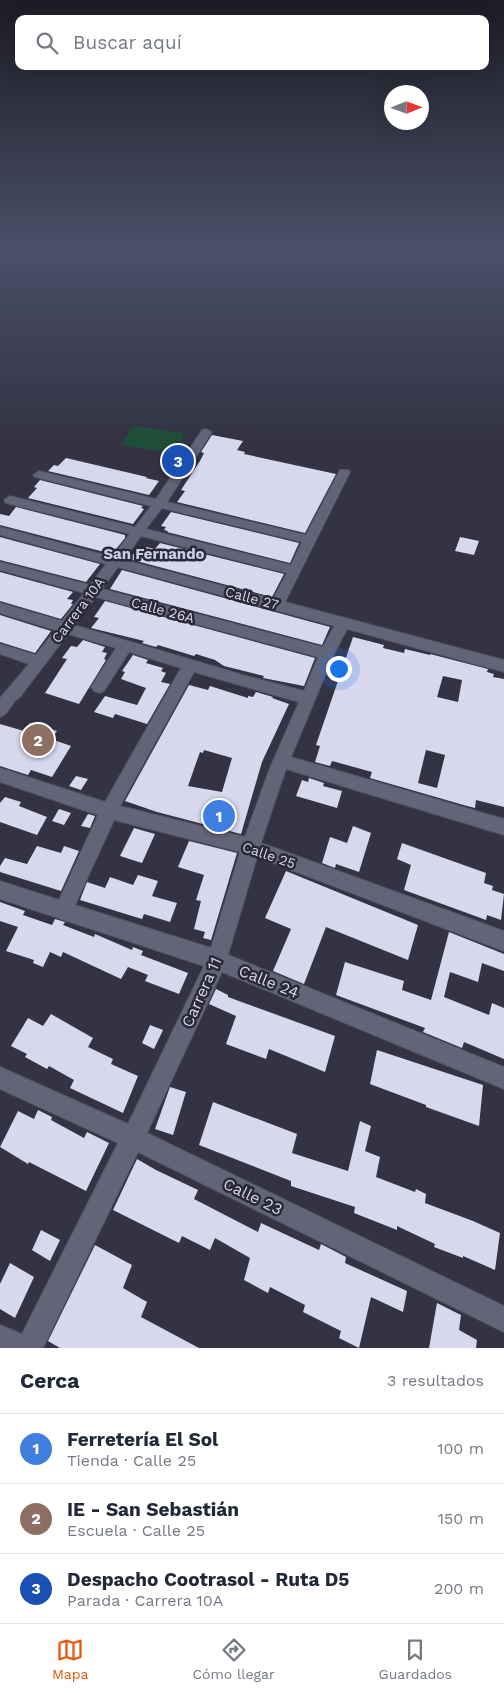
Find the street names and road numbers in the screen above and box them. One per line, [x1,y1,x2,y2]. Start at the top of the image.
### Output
street label: Carrera 10A [48,574,108,646]
street label: Calle 27 [224,583,281,613]
street label: Calle 26A [130,594,196,626]
street label: Calle 25 [240,838,298,872]
street label: Carrera 11 [178,954,225,1030]
street label: Calle 24 [236,961,302,1002]
street label: Calle 23 [220,1174,285,1219]

